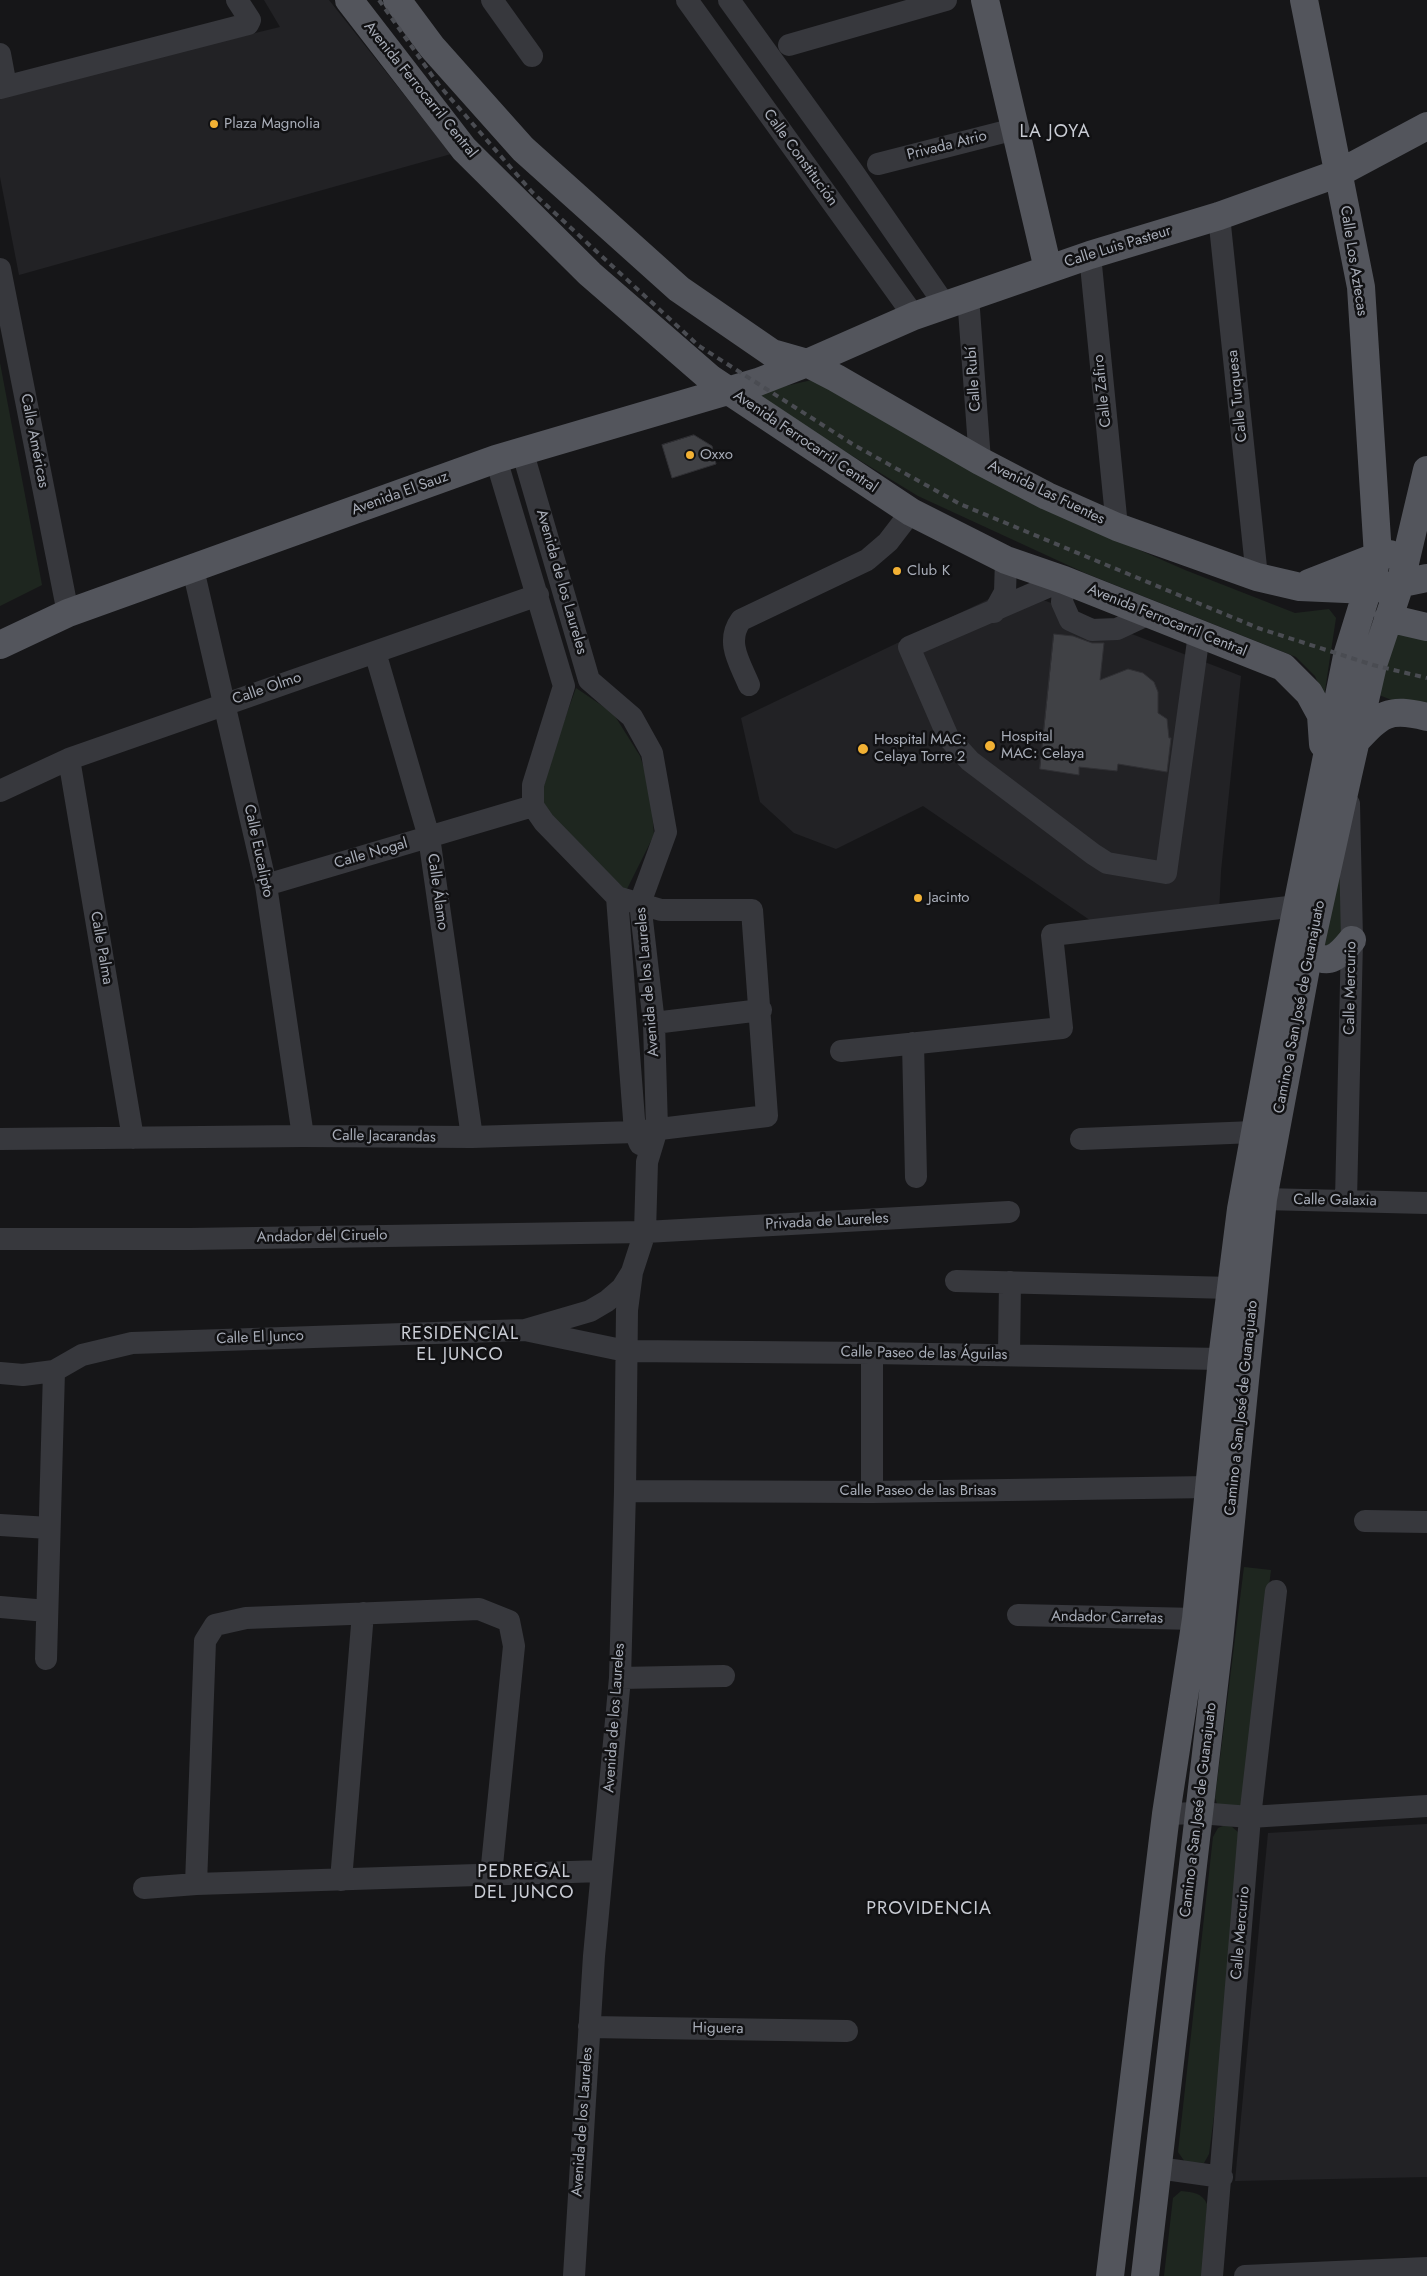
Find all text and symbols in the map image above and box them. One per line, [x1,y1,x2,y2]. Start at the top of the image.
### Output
street label: Avenida Ferrocarril Central [359,18,481,162]
street label: Calle Constitución [759,106,841,210]
place label: Plaza Magnolia [224,115,320,133]
marker: Plaza Magnolia [208,118,220,130]
district label: LA JOYA [1019,122,1091,144]
street label: Privada Atrio [905,127,989,165]
street label: Calle Los Aztecas [1335,205,1371,317]
street label: Calle Luis Pasteur [1062,222,1174,272]
street label: Calle Rubí [963,346,985,412]
street label: Calle Turquesa [1224,349,1252,443]
street label: Calle Zafiro [1090,354,1116,428]
street label: Avenida Ferrocarril Central [729,387,881,497]
street label: Calle Américas [16,392,52,490]
place label: Oxxo [700,446,733,464]
marker: Oxxo [684,449,696,461]
street label: Avenida Las Fuentes [985,457,1107,529]
street label: Avenida El Sauz [349,468,451,520]
street label: Avenida de los Laureles [532,507,590,657]
place label: Club K [907,562,950,580]
marker: Club K [891,565,903,577]
street label: Avenida Ferrocarril Central [1085,581,1249,661]
street label: Calle Olmo [230,669,304,709]
place label: Hospital MAC: Celaya [1001,728,1084,763]
place label: Hospital MAC: Celaya Torre 2 [874,731,967,766]
marker: Hospital MAC: Celaya [983,739,997,753]
marker: Hospital MAC: Celaya Torre 2 [856,742,870,756]
street label: Calle Eucalipto [239,803,277,899]
street label: Calle Nogal [332,835,410,873]
street label: Calle Álamo [423,853,451,931]
place label: Jacinto [928,889,970,907]
marker: Jacinto [912,892,924,904]
street label: Camino a San José de Guanajuato [1271,899,1329,1115]
street label: Avenida de los Laureles [632,907,664,1057]
street label: Calle Palma [86,910,116,986]
street label: Calle Mercurio [1341,941,1361,1035]
street label: Calle Jacarandas [332,1127,436,1147]
street label: Calle Galaxia [1293,1191,1377,1211]
street label: Privada de Laureles [765,1210,889,1234]
street label: Andador del Ciruelo [256,1227,388,1247]
street label: Camino a San José de Guanajuato [1222,1299,1262,1517]
district label: RESIDENCIAL EL JUNCO [400,1324,520,1366]
street label: Calle El Junco [216,1327,304,1349]
street label: Calle Paseo de las Águilas [840,1344,1008,1364]
street label: Calle Paseo de las Brisas [840,1482,996,1500]
street label: Andador Carretas [1051,1608,1163,1628]
street label: Avenida de los Laureles [601,1643,629,1793]
street label: Camino a San José de Guanajuato [1177,1701,1221,1919]
district label: PEDREGAL DEL JUNCO [473,1862,575,1905]
street label: Calle Mercurio [1228,1886,1254,1980]
district label: PROVIDENCIA [865,1899,993,1921]
street label: Higuera [692,2020,744,2038]
street label: Avenida de los Laureles [569,2047,597,2197]

